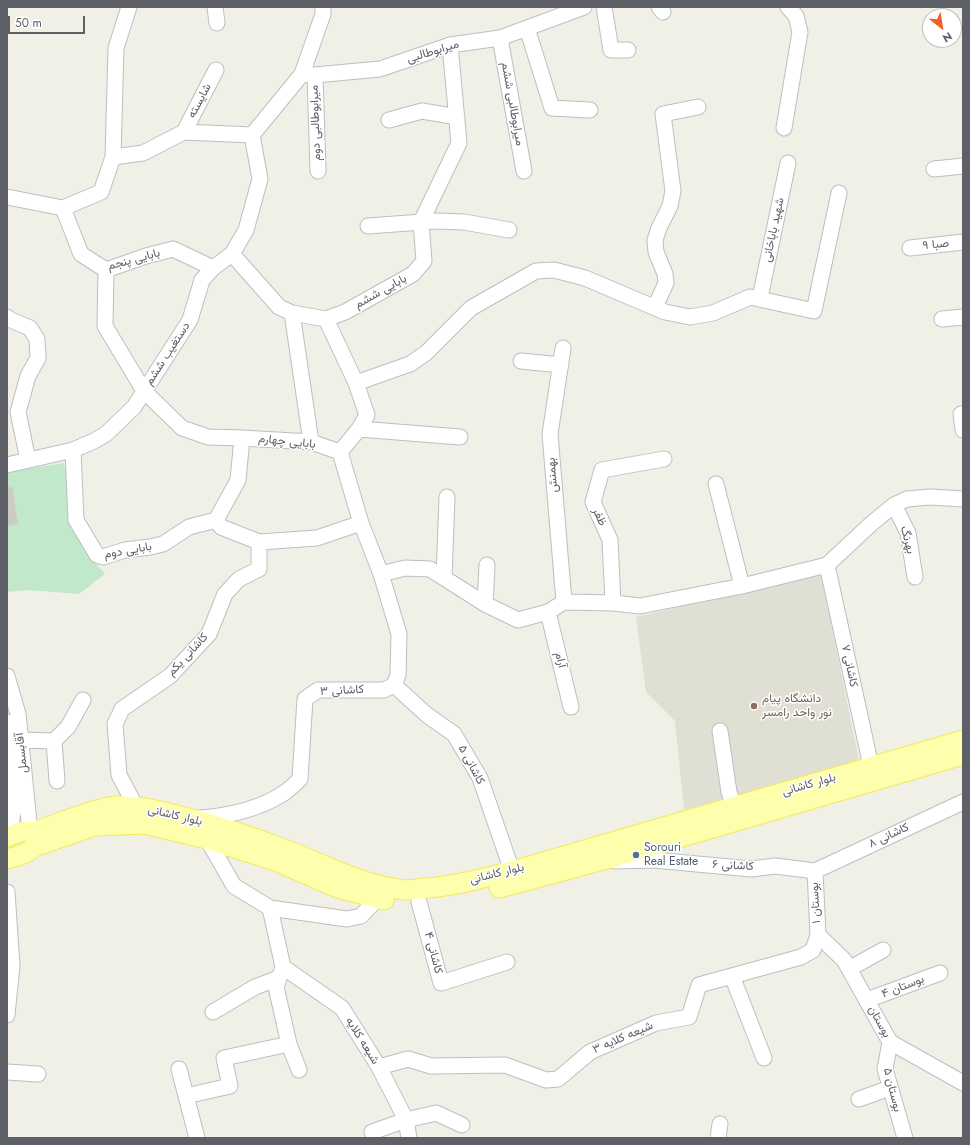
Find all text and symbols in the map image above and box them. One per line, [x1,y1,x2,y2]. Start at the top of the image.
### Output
scale bar [10,8,87,34]
north arrow [922,8,962,48]
text: 50 m [15,14,42,32]
text: N [940,28,955,47]
street label: میرابوطالبی [405,37,461,67]
street label: میرابوطالبی ششم [498,61,526,147]
street label: شایسته [185,81,215,121]
street label: میرابوطالبی دوم [307,85,325,161]
street label: شهید باباخانی [760,196,788,264]
street label: صبا ۹ [922,236,950,254]
street label: بابایی پنجم [106,246,162,274]
street label: بابایی ششم [352,272,410,312]
street label: دستغیب ششم [142,320,194,388]
street label: بابایی چهارم [258,432,316,452]
street label: بهمنش [544,457,562,493]
street label: ظفر [589,506,609,528]
street label: بهرنگ [897,525,917,555]
street label: بابایی دوم [103,540,153,562]
street label: کاشانی یکم [165,631,211,679]
street label: کاشانی ۷ [837,643,861,689]
street label: آرام [551,651,569,669]
street label: کاشانی ۳ [320,683,364,699]
place label: دانشگاه پیام نور واحد رامسر [762,692,832,720]
marker: دانشگاه پیام نور واحد رامسر [749,701,759,711]
street label: آقابسمل [13,732,31,774]
street label: کاشانی ۵ [455,743,487,787]
street label: بلوار کاشانی [780,770,838,800]
street label: بلوار کاشانی [146,803,204,829]
street label: کاشانی ۸ [866,820,912,852]
place label: Sorouri Real Estate [644,841,698,869]
marker: Sorouri Real Estate [631,850,641,860]
street label: کاشانی ۶ [712,858,754,874]
street label: بلوار کاشانی [468,860,526,888]
street label: بوستان ۱ [808,882,824,924]
street label: کاشانی ۴ [421,930,445,976]
street label: بوستان ۴ [880,972,926,1002]
street label: بوستان [864,1004,894,1040]
street label: شیعه کلایه [342,1015,382,1067]
street label: شیعه کلایه ۳ [590,1019,656,1057]
street label: بوستان ۵ [880,1066,904,1114]

